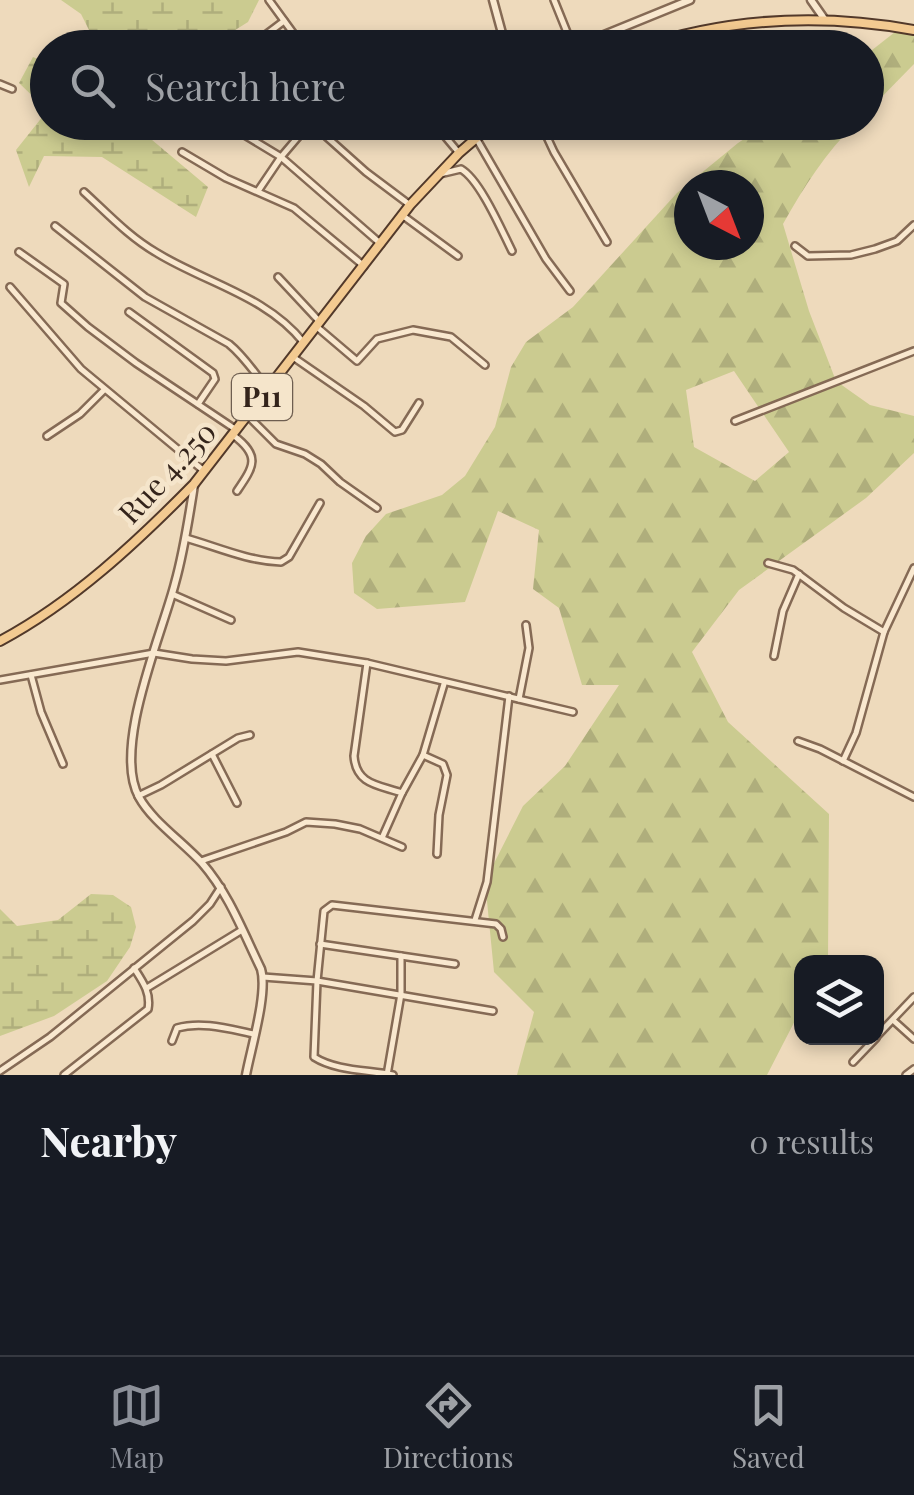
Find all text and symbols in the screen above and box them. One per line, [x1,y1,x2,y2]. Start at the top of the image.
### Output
search box [30,30,884,140]
icon: search [65,58,120,113]
text: Search here [145,60,346,111]
north arrow [674,170,764,260]
road number: P11 [232,374,292,420]
street label: Rue 4.250 [109,412,224,531]
map controls [794,955,884,1045]
button: layers [794,955,884,1045]
text: Nearby [40,1112,177,1168]
text: 0 results [749,1119,874,1162]
tab: Map [109,1378,164,1475]
tab: Directions [383,1378,514,1475]
tab: Saved [732,1378,805,1475]

